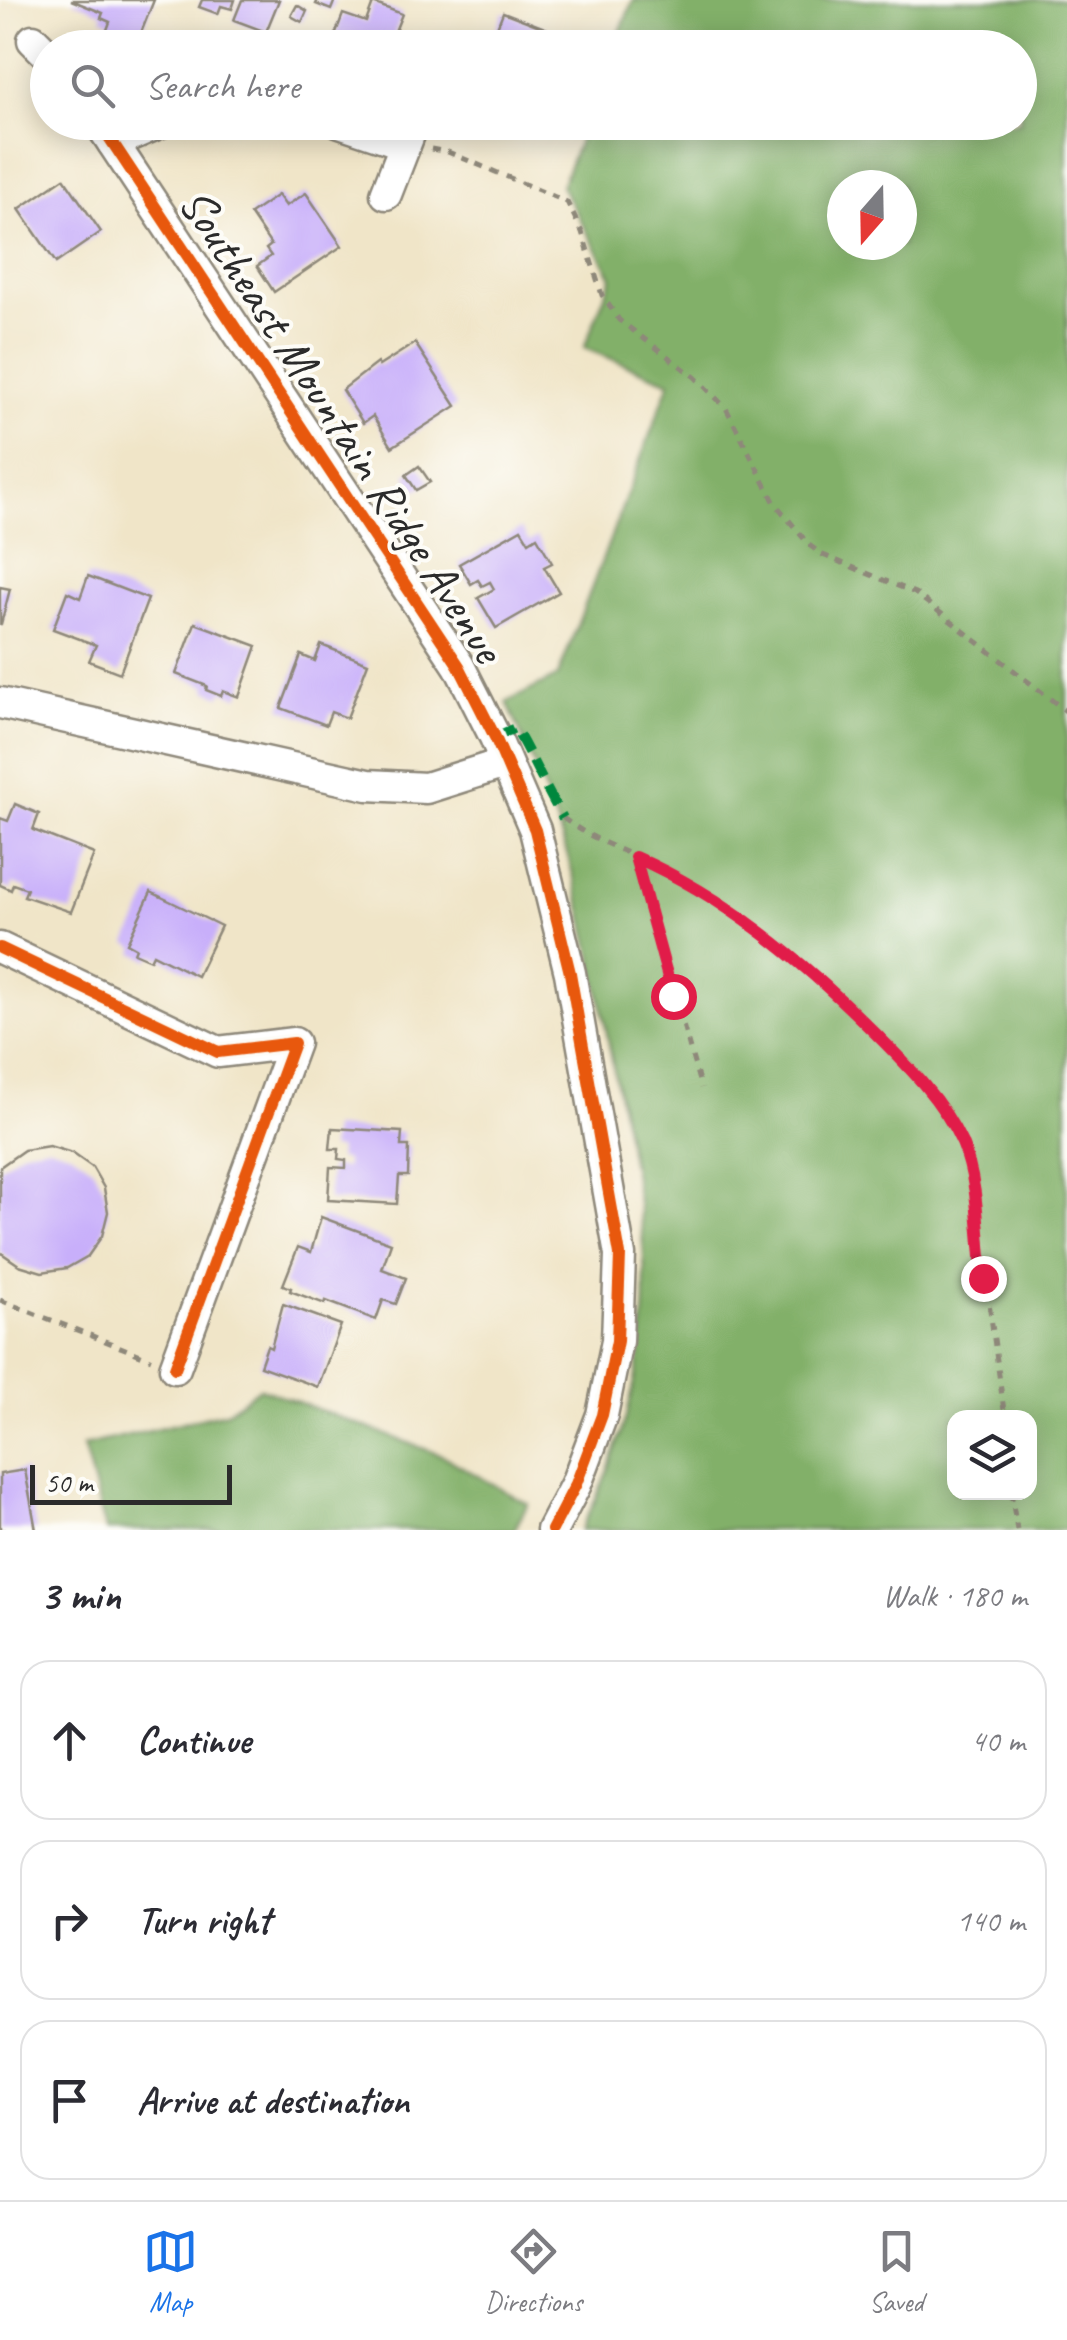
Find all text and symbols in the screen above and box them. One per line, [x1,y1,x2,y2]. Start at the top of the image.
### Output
search box [30,30,1037,140]
icon: search [65,58,120,113]
text: Search here [145,62,300,109]
north arrow [827,170,917,260]
street label: Southeast Mountain Ridge Avenue [166,176,520,676]
route start [651,974,697,1020]
route end [961,1256,1007,1302]
map controls [947,1410,1037,1500]
button: layers [947,1410,1037,1500]
scale bar [30,1460,232,1504]
text: 50 m [45,1465,93,1500]
text: 3 min [40,1569,120,1622]
text: Walk · 180 m [883,1575,1027,1616]
icon: ahead [42,1713,97,1768]
text: Continue [137,1717,251,1764]
text: 40 m [971,1720,1025,1761]
icon: right [42,1893,97,1948]
text: Turn right [137,1897,271,1944]
text: 140 m [956,1900,1025,1941]
icon: arrive [42,2073,97,2128]
text: Arrive at destination [137,2077,409,2124]
tab: Map [143,2224,198,2319]
tab: Directions [485,2224,582,2319]
tab: Saved [869,2224,924,2319]

